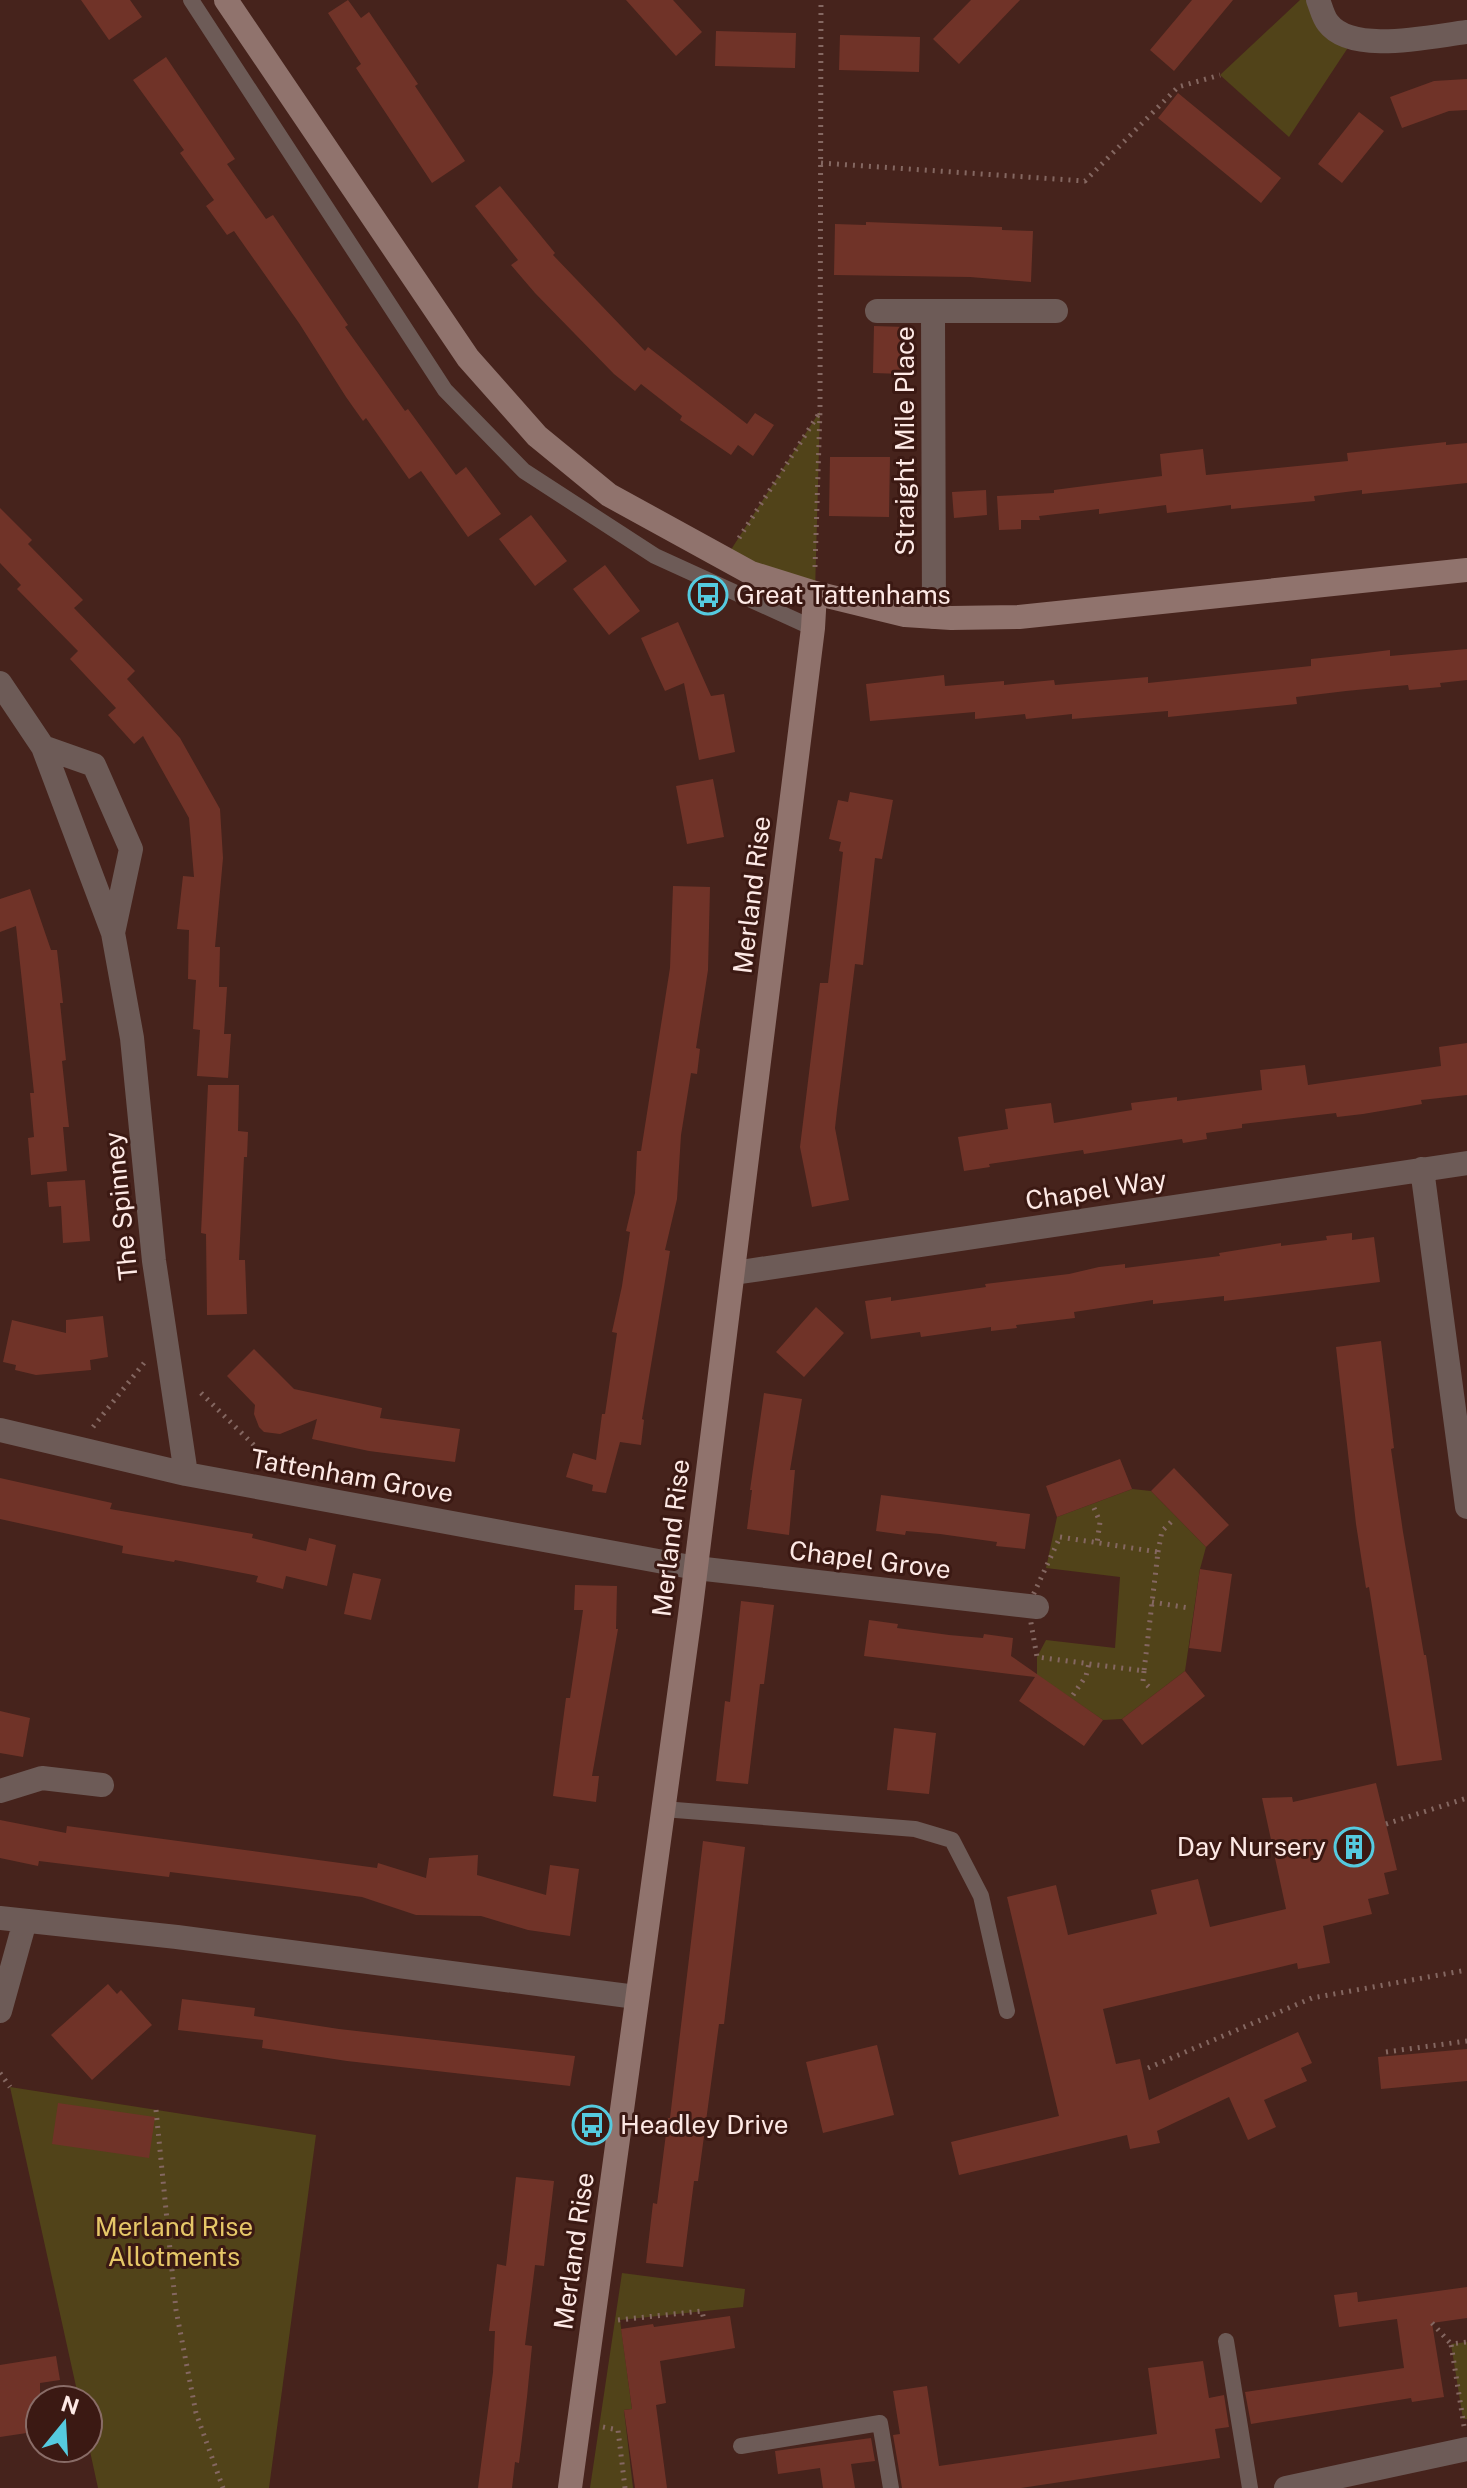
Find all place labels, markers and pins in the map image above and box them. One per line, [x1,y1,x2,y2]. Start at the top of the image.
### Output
bus stop icon: Great Tattenhams [687,574,729,616]
place label: Great Tattenhams [736,579,951,610]
building icon: Day Nursery [1333,1826,1375,1868]
place label: Day Nursery [1177,1831,1326,1862]
bus stop icon: Headley Drive [571,2104,613,2146]
place label: Headley Drive [620,2109,788,2140]

